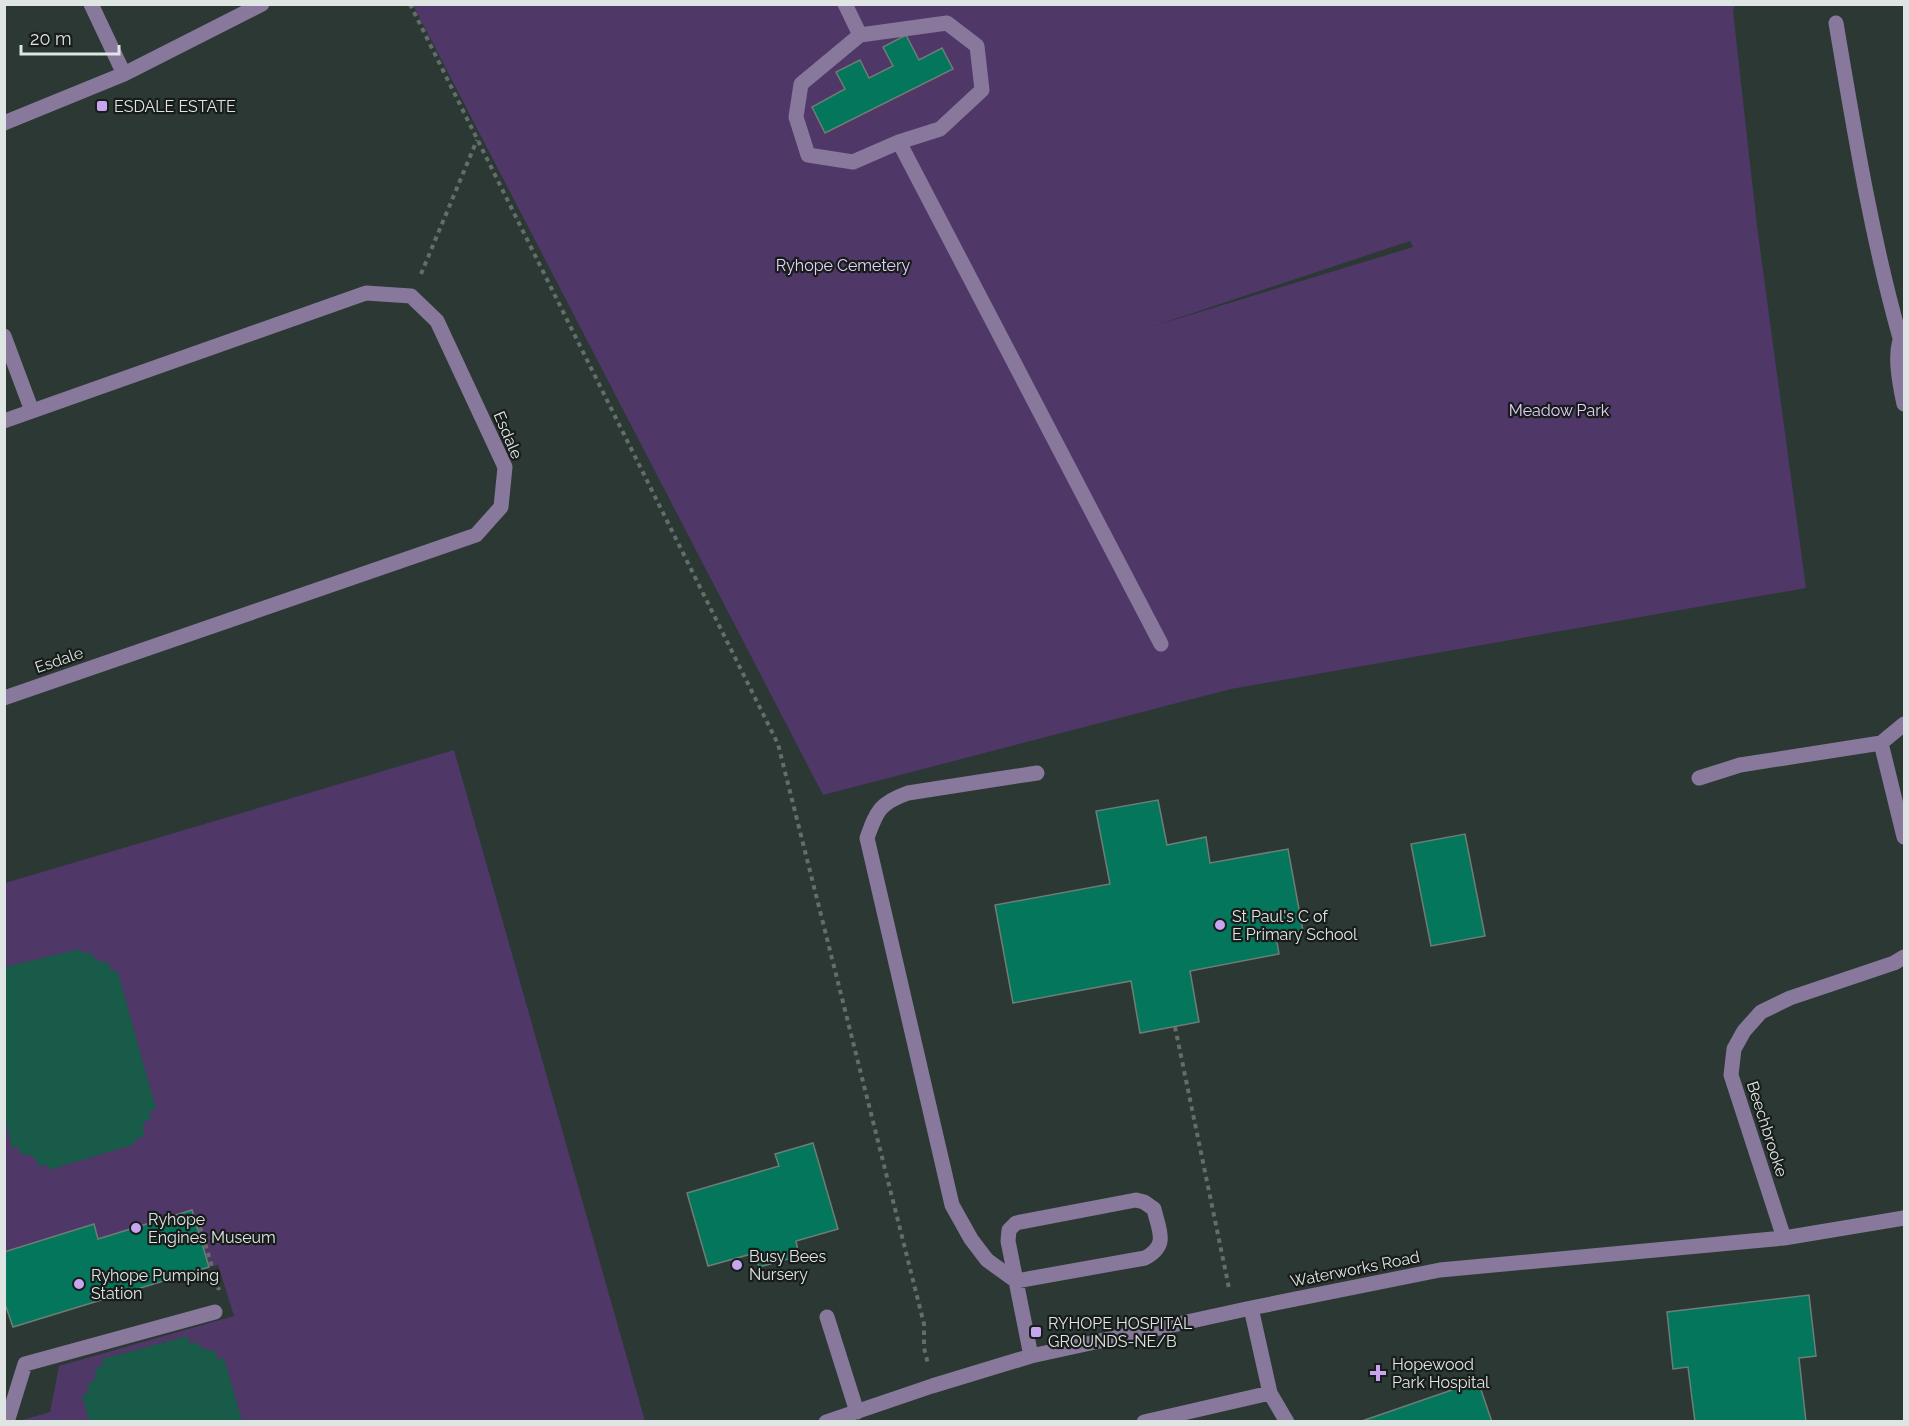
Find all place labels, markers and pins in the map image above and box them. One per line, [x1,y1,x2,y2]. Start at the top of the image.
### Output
place label: ESDALE ESTATE [114,97,236,116]
marker: ESDALE ESTATE [95,99,109,113]
place label: St Paul's C of E Primary School [1232,907,1358,944]
marker: St Paul's C of E Primary School [1213,918,1227,932]
place label: Ryhope Engines Museum [148,1210,276,1247]
marker: Ryhope Engines Museum [129,1221,143,1235]
place label: Busy Bees Nursery [749,1247,826,1284]
marker: Busy Bees Nursery [730,1258,744,1272]
place label: Ryhope Pumping Station [91,1266,219,1303]
marker: Ryhope Pumping Station [72,1277,86,1291]
place label: RYHOPE HOSPITAL GROUNDS-NE/B [1048,1314,1193,1351]
marker: RYHOPE HOSPITAL GROUNDS-NE/B [1029,1325,1043,1339]
place label: Hopewood Park Hospital [1392,1355,1490,1392]
marker: Hopewood Park Hospital [1369,1364,1387,1382]

